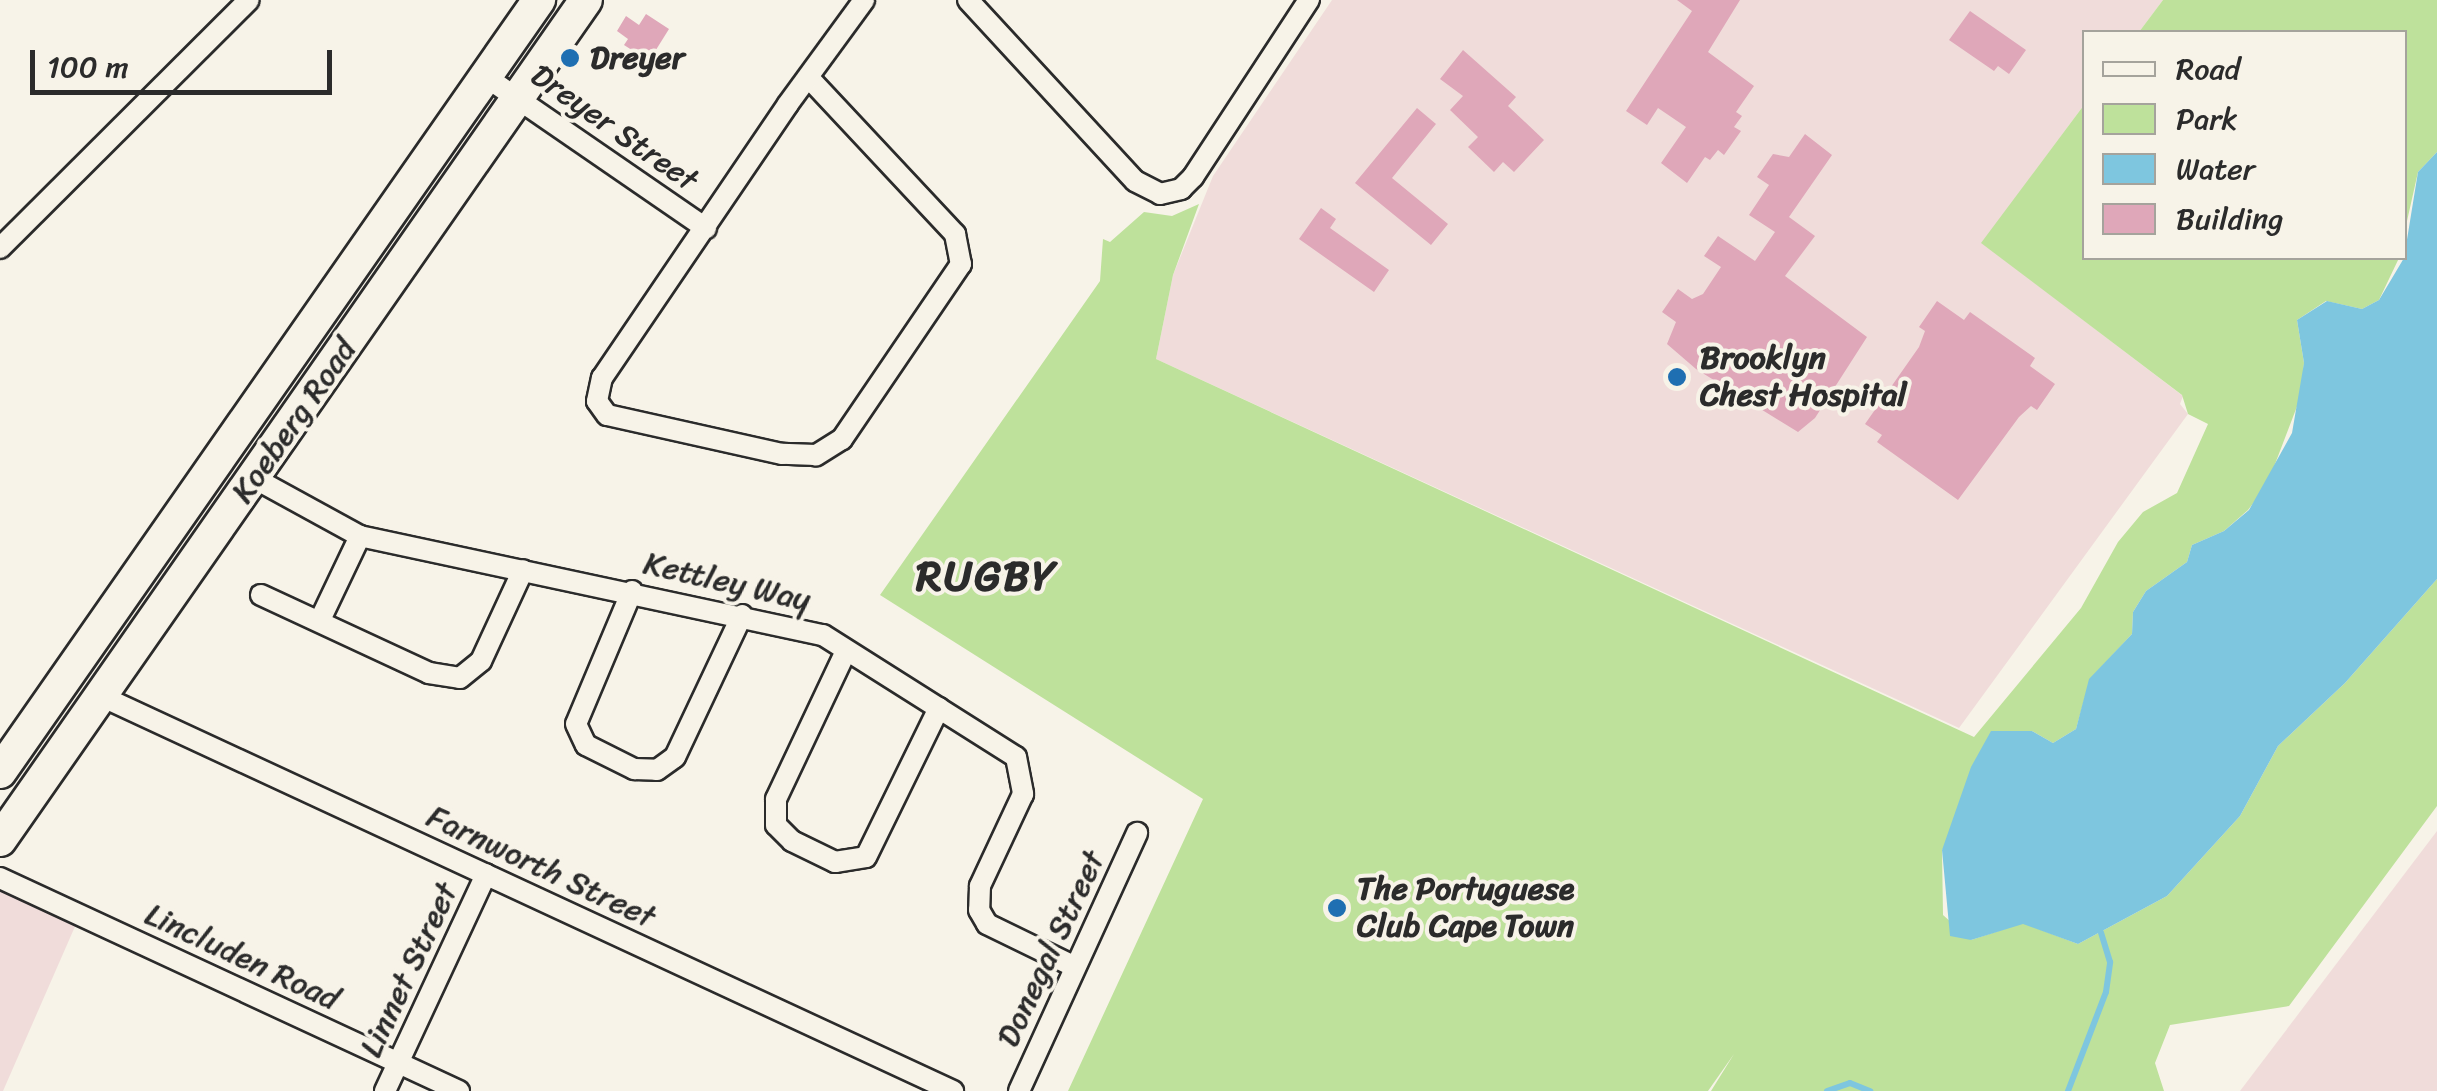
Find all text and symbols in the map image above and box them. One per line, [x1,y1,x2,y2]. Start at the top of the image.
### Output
scale bar [35,30,338,92]
legend [2082,30,2407,260]
place label: Dreyer [590,39,685,77]
text: 100 m [47,40,129,94]
text: Road [2176,42,2240,96]
marker: Dreyer [559,47,581,69]
street label: Dreyer Street [523,56,705,200]
text: Park [2176,92,2238,146]
text: Water [2176,142,2255,196]
text: Building [2176,192,2283,246]
street label: Koeberg Road [223,332,365,510]
place label: Brooklyn Chest Hospital [1700,340,1907,415]
marker: Brooklyn Chest Hospital [1664,364,1690,390]
street label: Kettley Way [640,544,814,620]
district label: RUGBY [916,551,1058,601]
street label: Farnworth Street [421,797,661,937]
street label: Donegal Street [989,845,1113,1053]
place label: The Portuguese Club Cape Town [1357,871,1577,946]
street label: Linnet Street [352,876,466,1064]
street label: Lincluden Road [139,895,345,1019]
marker: The Portuguese Club Cape Town [1326,897,1348,919]

